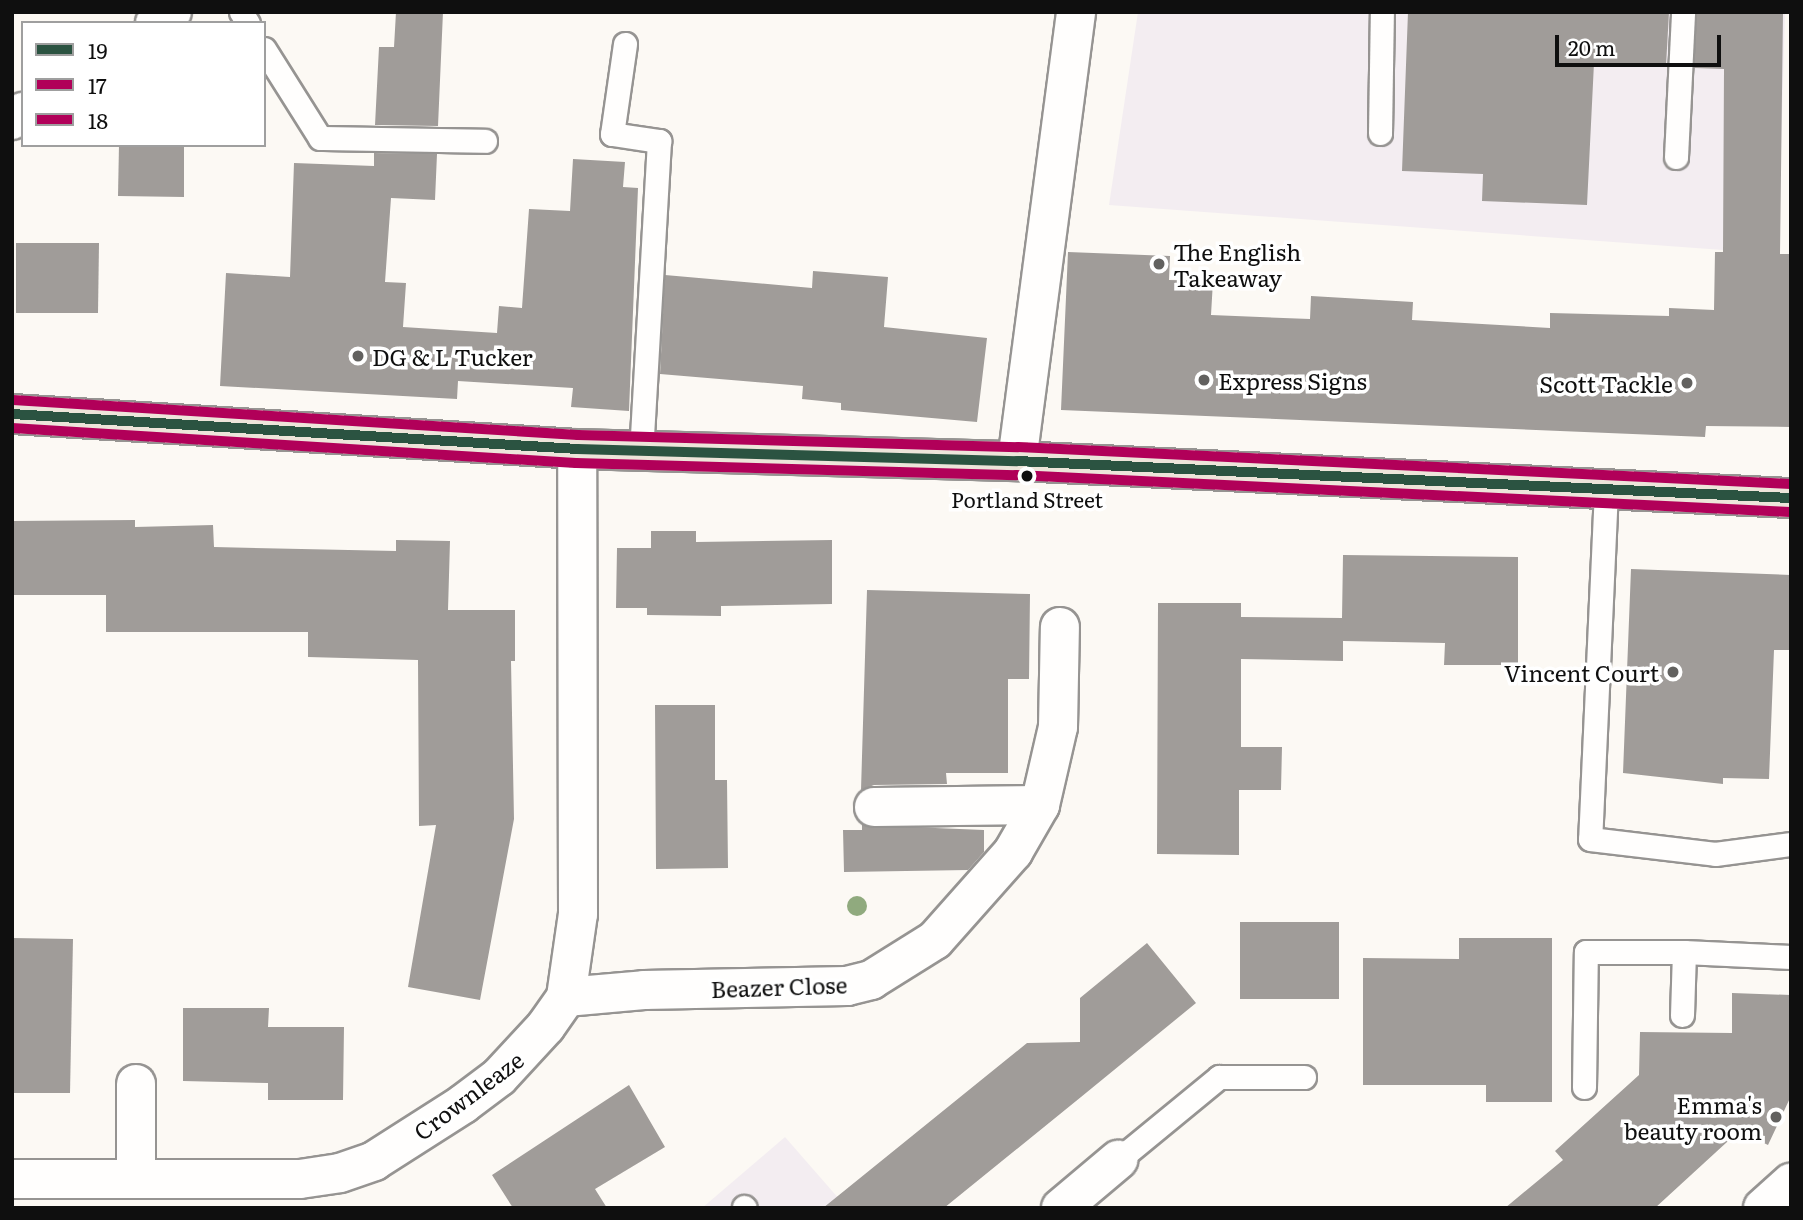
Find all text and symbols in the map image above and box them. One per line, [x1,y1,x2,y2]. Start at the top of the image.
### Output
legend [21,21,266,147]
scale bar [1558,21,1724,65]
text: 20 m [1568,31,1615,62]
text: 19 [88,34,108,65]
text: 17 [88,69,107,100]
text: 18 [88,104,108,135]
place label: The English Takeaway [1173,237,1301,291]
marker: The English Takeaway [1151,256,1167,272]
place label: DG & L Tucker [372,342,533,370]
marker: DG & L Tucker [350,348,366,364]
place label: Express Signs [1218,366,1367,394]
place label: Scott Tackle [1539,369,1673,397]
marker: Express Signs [1196,372,1212,388]
marker: Scott Tackle [1679,375,1695,391]
marker: Portland Street [1020,469,1034,483]
place label: Portland Street [951,486,1103,512]
place label: Vincent Court [1504,658,1659,686]
marker: Vincent Court [1665,664,1681,680]
street label: Beazer Close [710,970,848,1002]
street label: Crownleaze [408,1045,528,1145]
place label: Emma's beauty room [1624,1090,1762,1144]
marker: Emma's beauty room [1768,1109,1784,1125]

